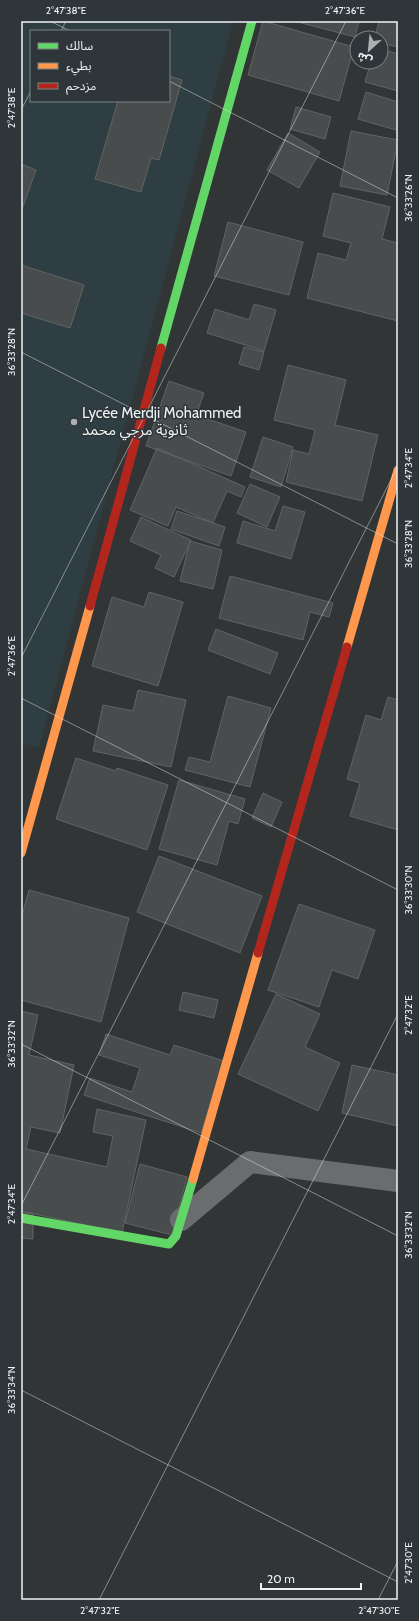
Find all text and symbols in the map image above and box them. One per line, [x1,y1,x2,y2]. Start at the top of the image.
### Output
text: 2°47'38"E [46,4,87,17]
text: 2°47'36"E [325,4,366,17]
legend [30,30,170,102]
north arrow [349,30,389,70]
text: سالك [66,38,93,53]
text: ش [355,49,374,69]
text: بطيء [66,58,92,76]
text: مزدحم [66,78,96,95]
text: 2°47'38"E [5,87,18,128]
text: 36°33'26"N [402,174,415,222]
text: 36°33'28"N [5,328,18,376]
place label: Lycée Merdji Mohammed ثانوية مرجي محمد [82,404,241,441]
marker: Lycée Merdji Mohammed ثانوية مرجي محمد [69,417,79,427]
text: 2°47'34"E [402,447,415,488]
text: 36°33'28"N [402,520,415,568]
text: 2°47'36"E [5,635,18,676]
text: 36°33'30"N [402,865,415,915]
text: 2°47'32"E [402,995,415,1035]
text: 36°33'32"N [5,1020,18,1068]
text: 2°47'34"E [5,1183,18,1224]
text: 36°33'32"N [402,1211,415,1259]
text: 36°33'34"N [5,1366,18,1414]
text: 2°47'30"E [402,1542,415,1584]
scale bar [261,1565,361,1591]
text: 20 m [267,1571,295,1586]
text: 2°47'32"E [80,1604,120,1617]
text: 2°47'30"E [358,1604,400,1617]

